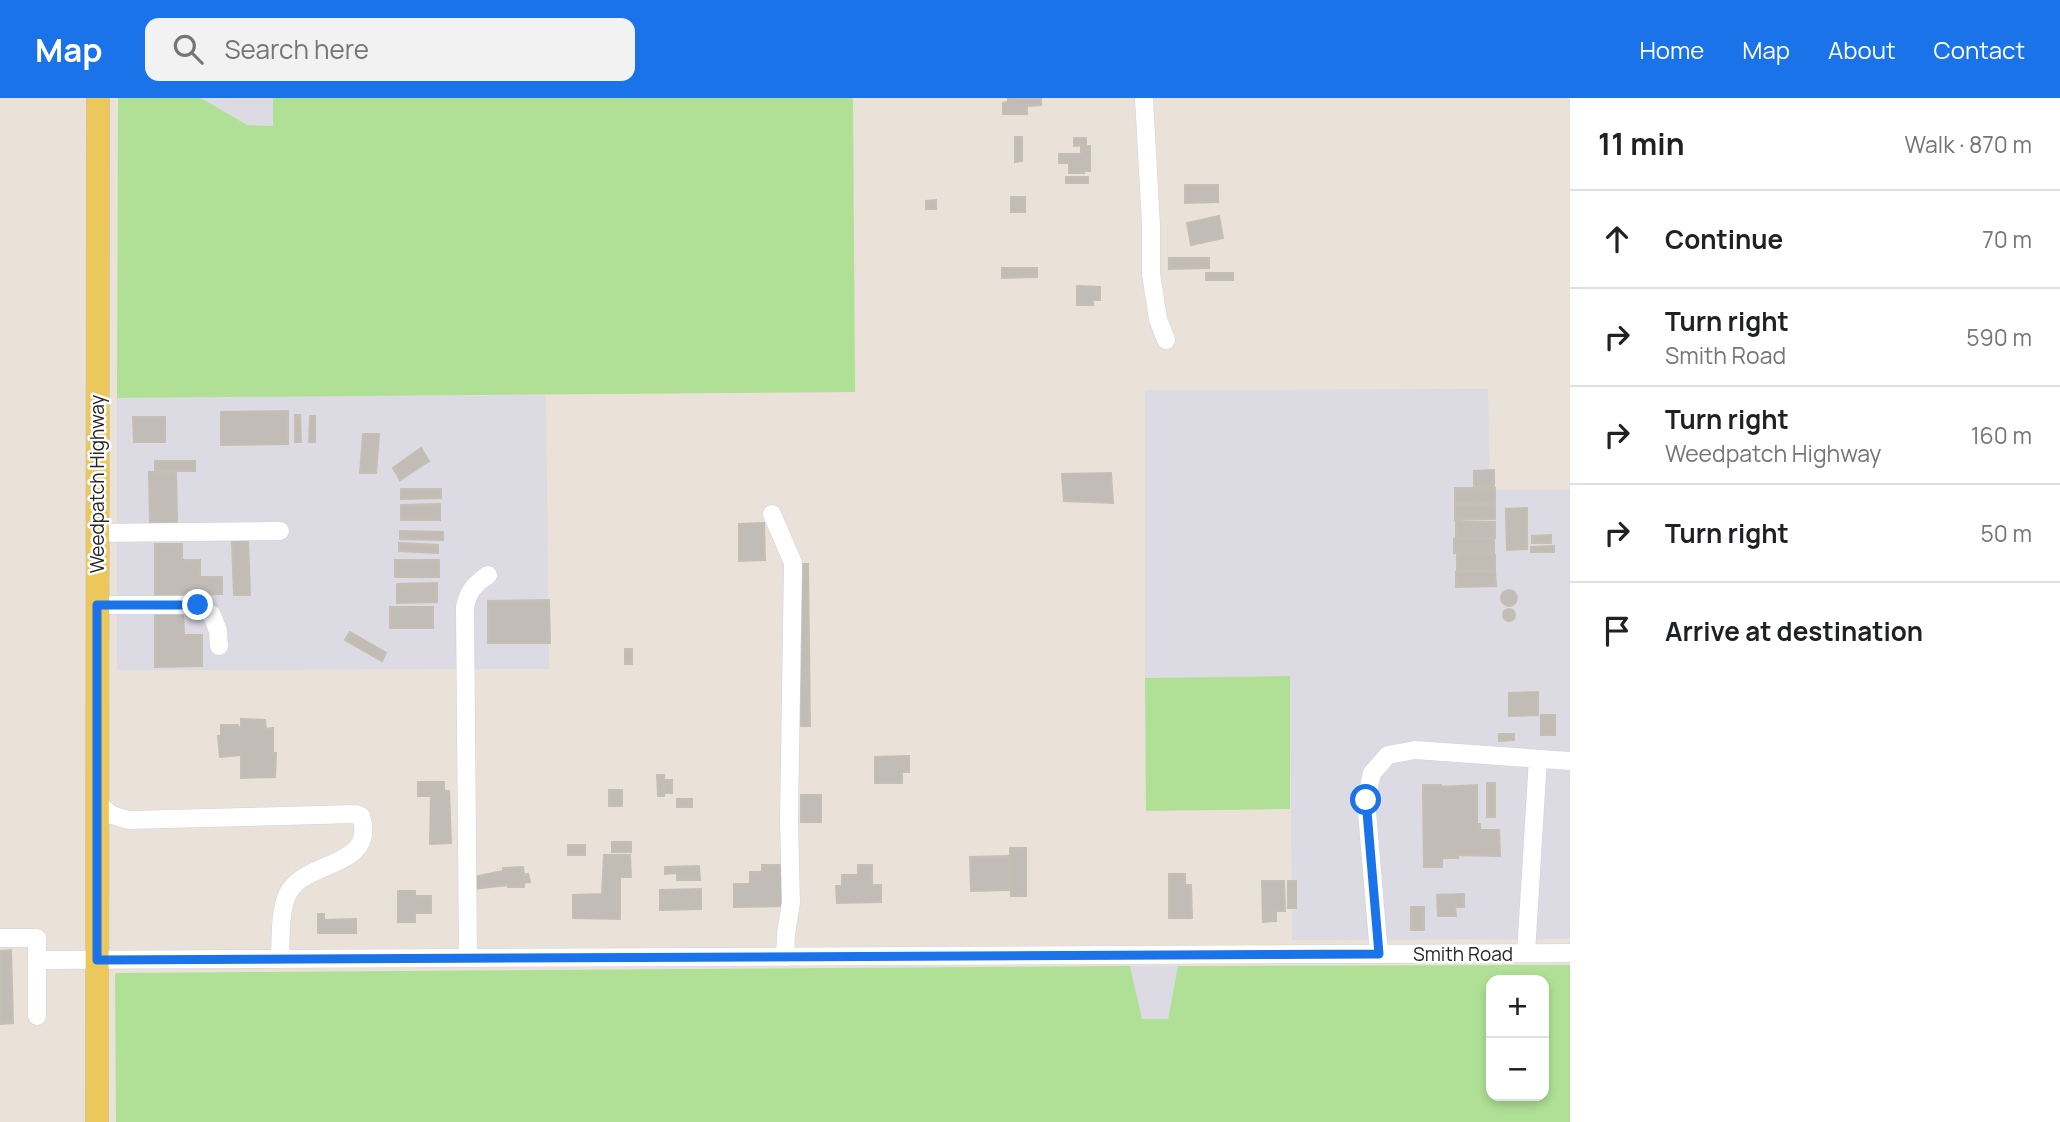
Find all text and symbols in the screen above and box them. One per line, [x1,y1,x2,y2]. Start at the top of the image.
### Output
search box [145,18,635,81]
text: Map [35,27,103,72]
icon: search [169,30,207,68]
text: Search here [225,31,369,67]
text: Home [1639,33,1704,66]
text: Map [1742,33,1790,66]
text: About [1828,33,1896,66]
text: Contact [1934,33,2025,66]
text: 11 min [1598,123,1684,164]
text: Walk · 870 m [1905,128,2032,160]
icon: ahead [1598,220,1636,258]
text: Continue [1665,221,1783,257]
text: 70 m [1982,223,2032,255]
text: Turn right [1665,303,1789,339]
icon: right [1598,318,1636,356]
text: 590 m [1966,321,2032,353]
text: Smith Road [1665,339,1786,371]
street label: Weedpatch Highway [84,395,110,573]
text: Turn right [1665,401,1789,437]
icon: right [1598,416,1636,454]
text: 160 m [1971,419,2032,451]
text: Weedpatch Highway [1665,437,1881,469]
icon: right [1598,514,1636,552]
text: Turn right [1665,515,1789,551]
text: 50 m [1981,517,2032,549]
route end [182,589,213,620]
icon: arrive [1598,612,1636,650]
text: Arrive at destination [1665,613,1923,649]
route start [1350,784,1381,815]
street label: Smith Road [1413,941,1513,967]
map controls [1486,975,1549,1101]
button: + [1486,975,1549,1038]
button: − [1486,1038,1549,1101]

